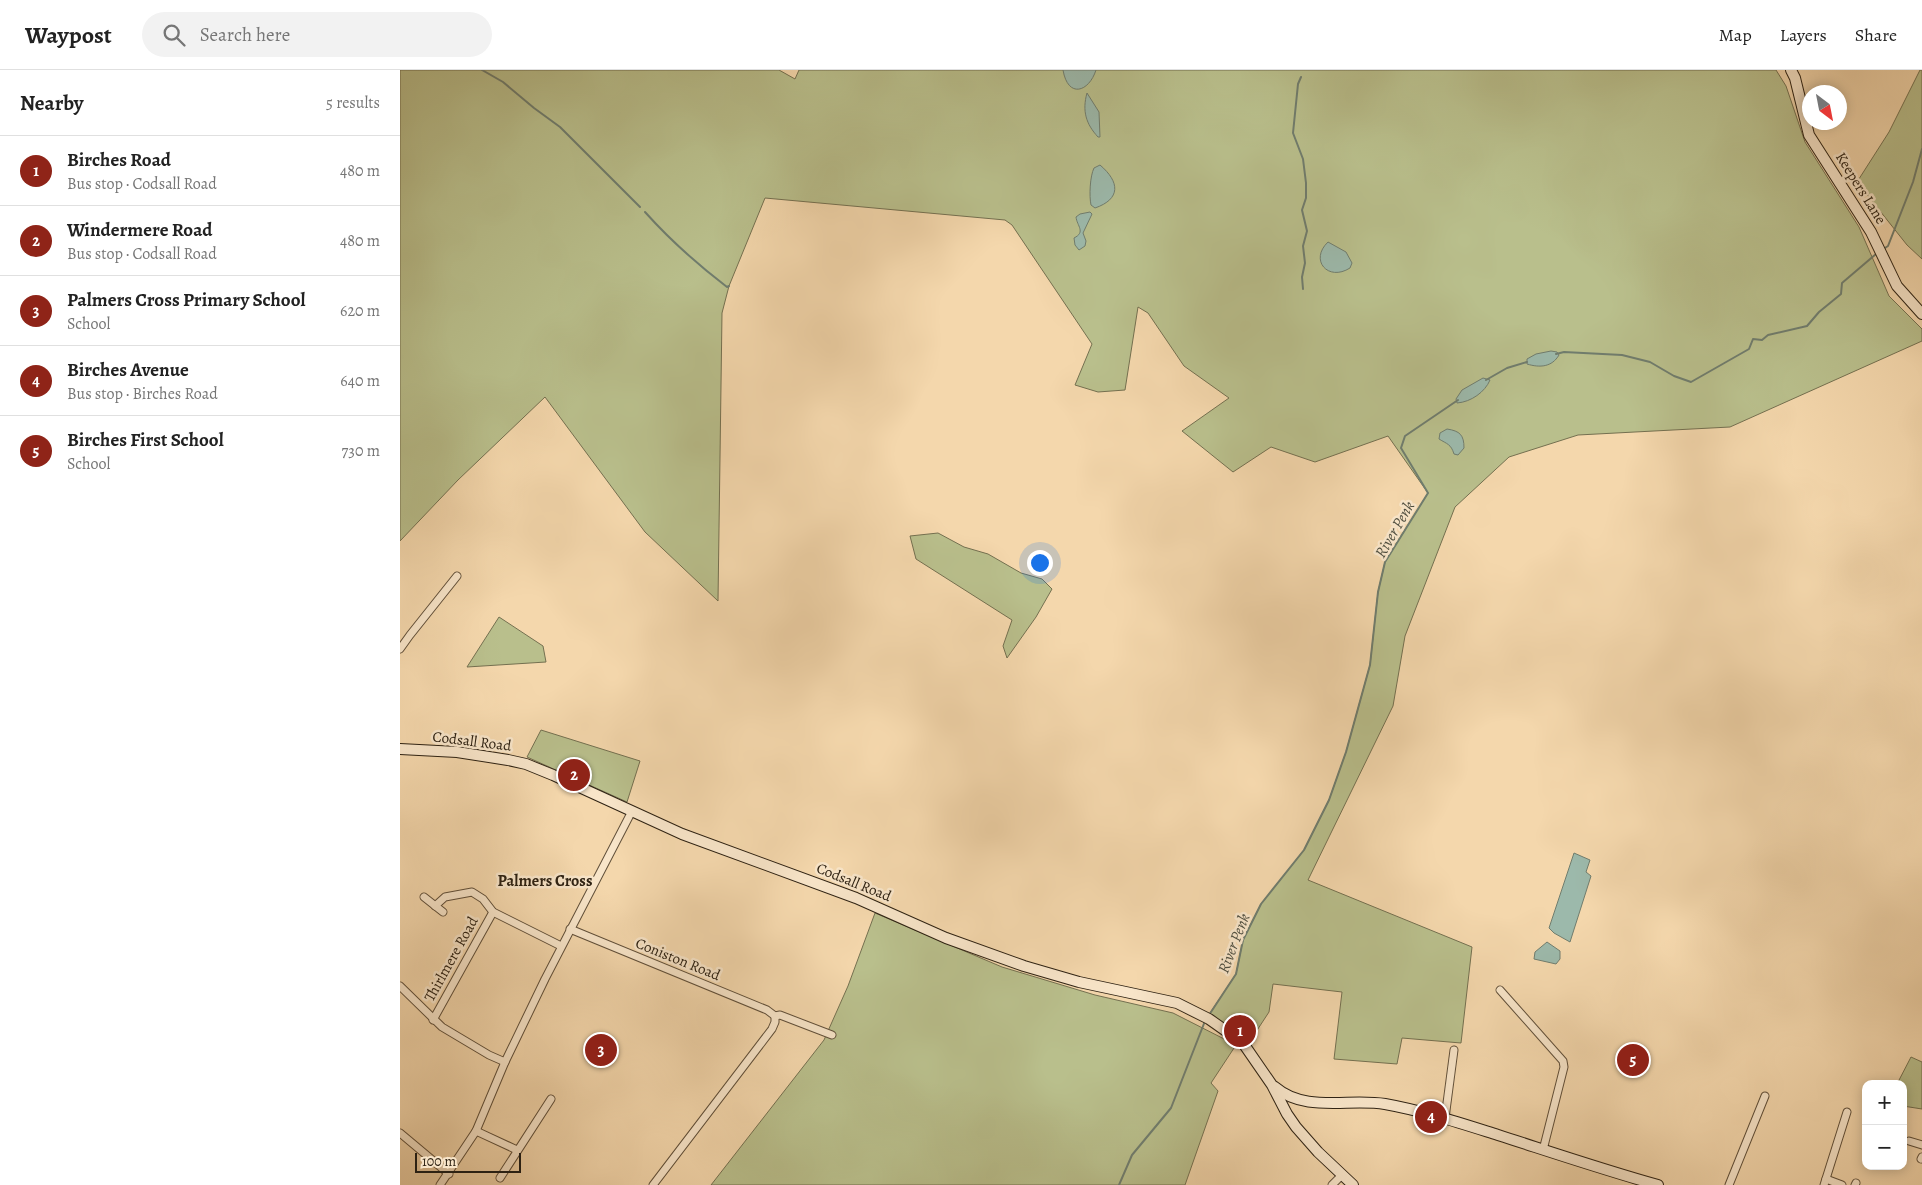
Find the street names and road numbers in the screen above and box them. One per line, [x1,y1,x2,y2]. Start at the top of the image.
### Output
street label: Keepers Lane [1831,148,1891,228]
street label: Codsall Road [431,726,513,756]
street label: Codsall Road [814,858,895,906]
street label: Thirlmere Road [419,912,483,1005]
street label: Coniston Road [633,933,724,985]

